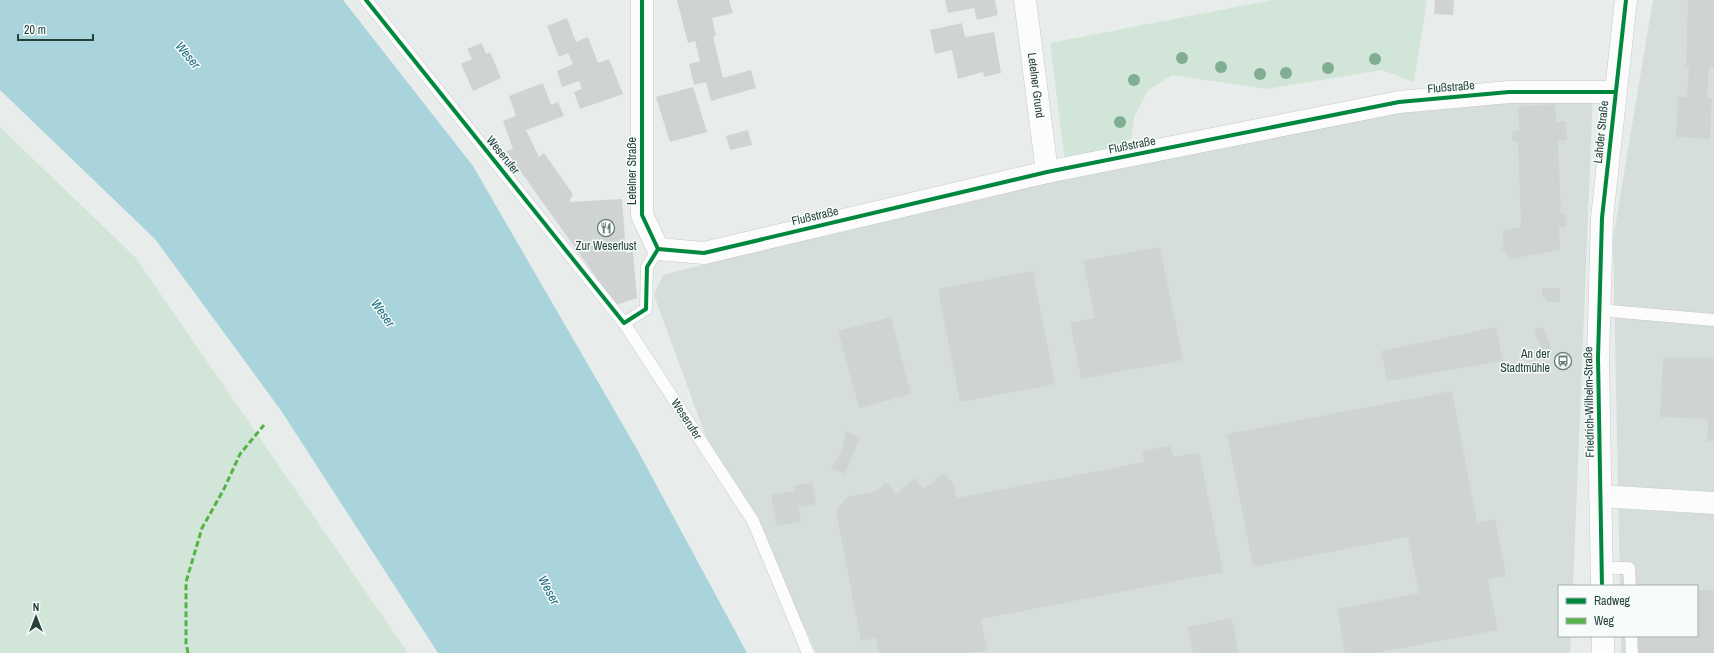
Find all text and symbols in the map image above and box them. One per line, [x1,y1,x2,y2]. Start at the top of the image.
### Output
scale bar [18,16,93,42]
text: 20 m [24,22,46,38]
water label: Weser [172,38,205,73]
street label: Letelner Grund [1024,52,1048,119]
street label: Flußstraße [1427,77,1475,97]
street label: Lahder Straße [1590,100,1612,164]
street label: Weserufer [483,132,524,178]
street label: Flußstraße [1107,133,1157,157]
street label: Letelner Straße [624,137,640,205]
street label: Flußstraße [790,203,840,229]
restaurant icon: Zur Weserlust [596,218,616,238]
place label: Zur Weserlust [575,238,637,254]
water label: Weser [367,296,399,331]
place label: An der Stadtmühle [1500,346,1551,376]
street label: Friedrich-Wilhelm-Straße [1580,346,1598,458]
bus stop icon: An der Stadtmühle [1553,351,1573,371]
street label: Weserufer [667,396,706,443]
water label: Weser [534,573,564,608]
legend [1558,585,1698,637]
text: Radweg [1594,593,1631,609]
north arrow [16,597,56,637]
text: N [33,600,39,614]
text: Weg [1594,613,1615,629]

